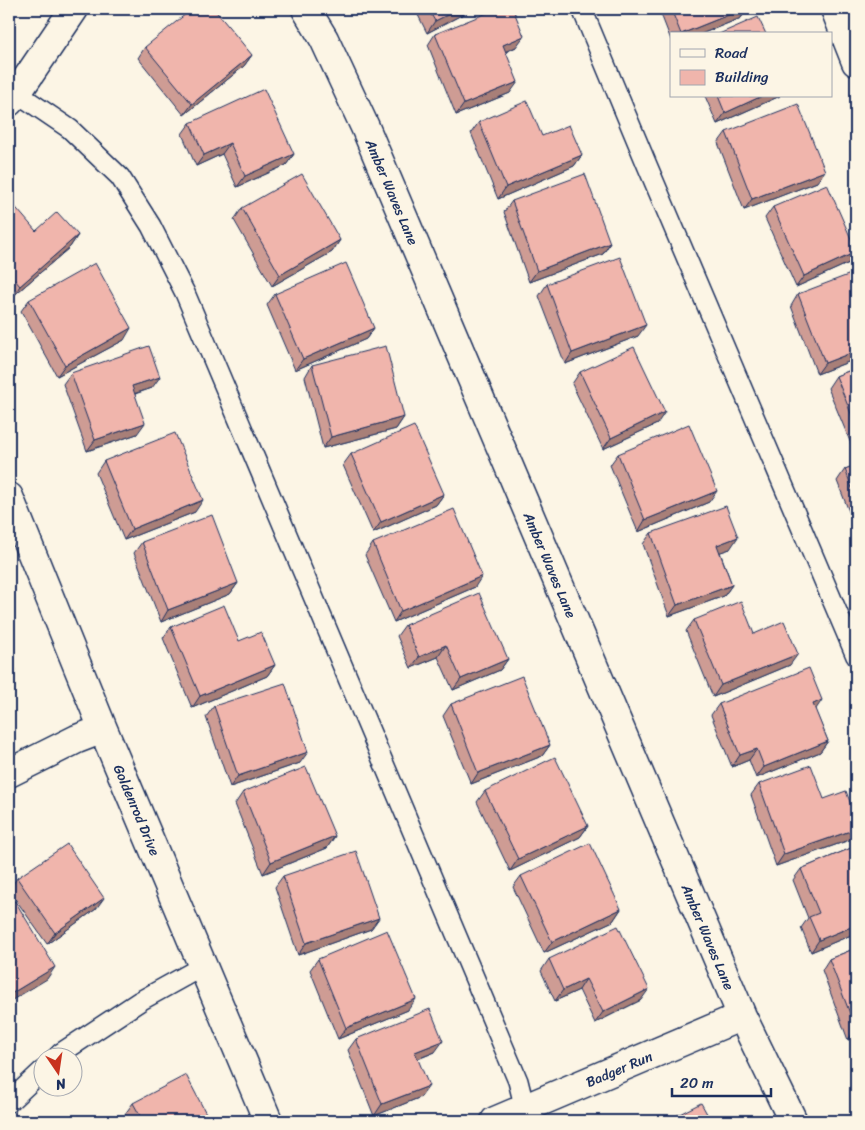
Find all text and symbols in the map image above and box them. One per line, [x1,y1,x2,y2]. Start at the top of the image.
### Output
legend [670,32,832,98]
text: Road [715,40,748,66]
text: Building [715,64,769,90]
street label: Amber Waves Lane [357,134,425,249]
street label: Amber Waves Lane [515,507,583,622]
street label: Goldenrod Drive [106,760,167,860]
street label: Amber Waves Lane [673,879,741,994]
street label: Badger Run [582,1044,657,1095]
north arrow [32,1048,82,1098]
scale bar [672,1065,771,1097]
text: 20 m [680,1070,714,1096]
text: N [53,1071,69,1098]

